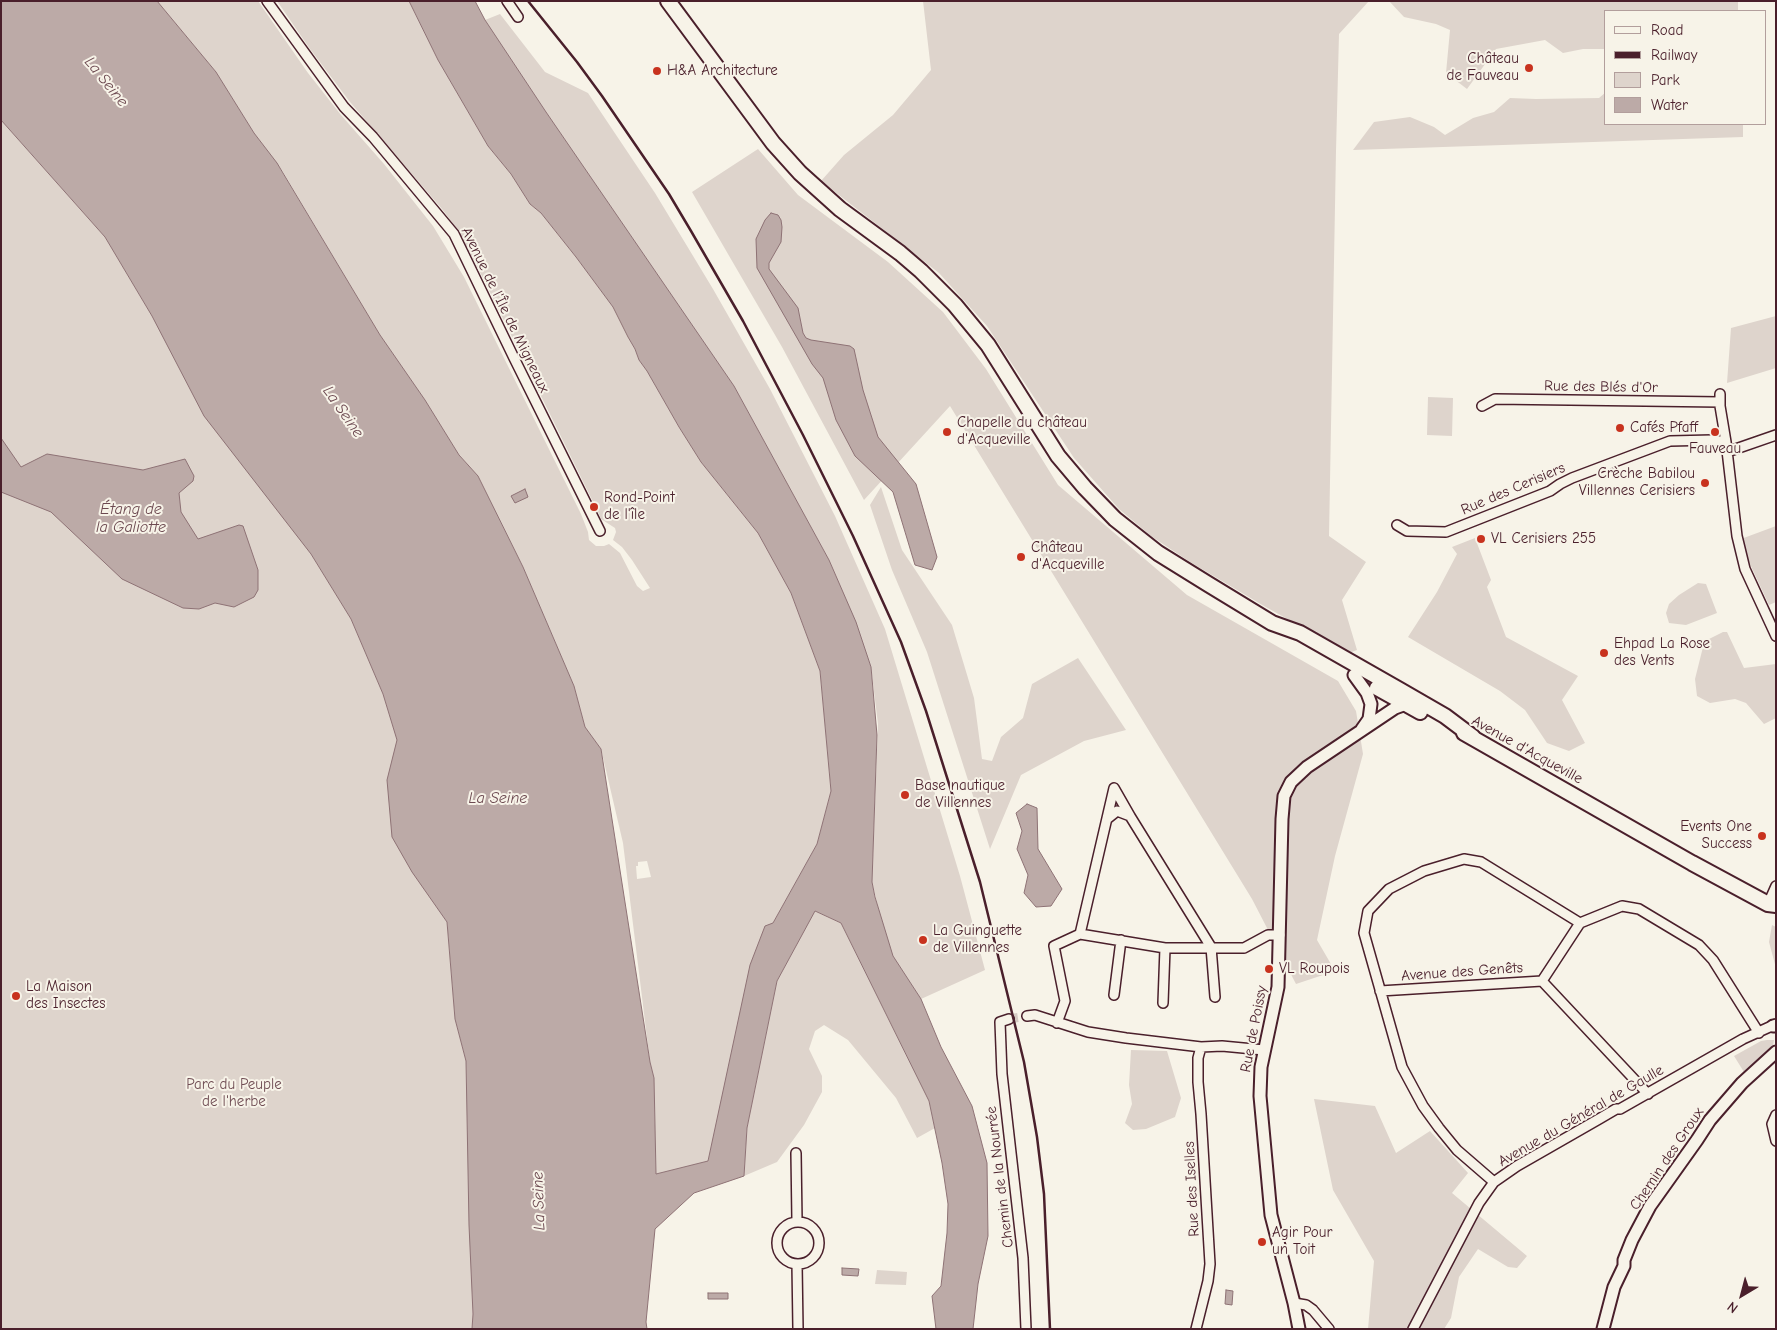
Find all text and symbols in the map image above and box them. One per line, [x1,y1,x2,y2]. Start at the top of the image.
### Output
legend [1604,10,1767,125]
text: Road [1651,21,1683,39]
text: Railway [1651,46,1697,64]
place label: Château de Fauveau [1446,50,1519,85]
water label: La Seine [80,53,132,111]
place label: H&A Architecture [667,62,778,80]
marker: Château de Fauveau [1523,62,1535,74]
marker: H&A Architecture [651,65,663,77]
text: Park [1651,71,1680,89]
text: Water [1651,96,1688,114]
street label: Avenue de l'Île de Migneaux [457,224,553,396]
street label: Rue des Blés d'Or [1544,377,1658,397]
water label: La Seine [318,382,368,442]
place label: Chapelle du château d'Acqueville [957,414,1087,449]
place label: Cafés Pfaff [1630,419,1698,437]
marker: Cafés Pfaff [1614,422,1626,434]
marker: Chapelle du château d'Acqueville [941,426,953,438]
marker: Fauveau [1709,426,1721,438]
place label: Fauveau [1689,440,1741,458]
street label: Rue des Cerisiers [1458,459,1568,519]
place label: Crèche Babilou Villennes Cerisiers [1579,465,1695,500]
marker: Crèche Babilou Villennes Cerisiers [1699,477,1711,489]
place label: Rond-Point de l'île [604,489,675,524]
water label: Étang de la Galiotte [96,499,166,537]
marker: Rond-Point de l'île [588,501,600,513]
place label: VL Cerisiers 255 [1491,530,1596,548]
marker: VL Cerisiers 255 [1475,533,1487,545]
place label: Château d'Acqueville [1031,539,1105,574]
marker: Château d'Acqueville [1015,551,1027,563]
place label: Ehpad La Rose des Vents [1614,635,1710,670]
marker: Ehpad La Rose des Vents [1598,647,1610,659]
street label: Avenue d'Acqueville [1468,712,1586,788]
place label: Base nautique de Villennes [915,777,1005,812]
water label: La Seine [469,788,527,808]
marker: Base nautique de Villennes [899,789,911,801]
place label: Events One Success [1680,818,1752,853]
marker: Events One Success [1756,830,1768,842]
place label: La Guinguette de Villennes [933,922,1022,957]
marker: La Guinguette de Villennes [917,934,929,946]
street label: Avenue des Genêts [1401,959,1523,985]
place label: VL Roupois [1279,960,1349,978]
marker: VL Roupois [1263,963,1275,975]
place label: La Maison des Insectes [26,978,105,1013]
street label: Rue de Poissy [1237,984,1271,1074]
marker: La Maison des Insectes [10,990,22,1002]
street label: Avenue du Général de Gaulle [1495,1061,1667,1171]
park label: Parc du Peuple de l'herbe [186,1076,282,1111]
street label: Chemin des Groux [1626,1104,1708,1214]
street label: Chemin de la Nourrée [982,1105,1018,1249]
street label: Rue des Iselles [1181,1141,1203,1237]
water label: La Seine [528,1171,550,1231]
place label: Agir Pour un Toit [1272,1224,1332,1259]
marker: Agir Pour un Toit [1256,1236,1268,1248]
north arrow [1717,1270,1767,1320]
text: N [1724,1298,1741,1317]

